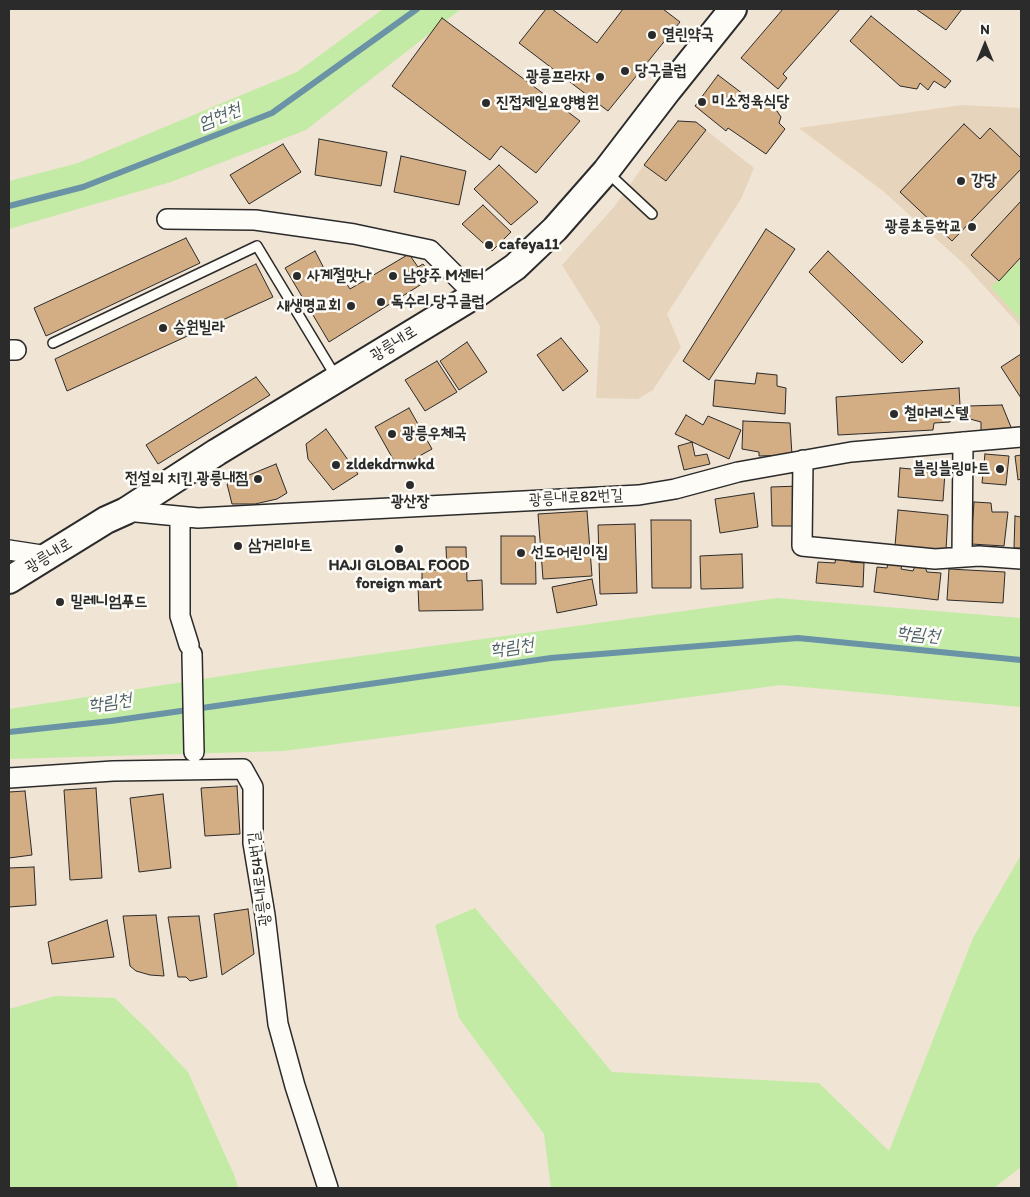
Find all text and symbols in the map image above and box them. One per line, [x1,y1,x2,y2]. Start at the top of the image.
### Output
north arrow [960,20,1010,70]
text: N [980,21,990,38]
place label: 열린약국 [662,25,714,45]
marker: 열린약국 [646,29,658,41]
place label: 당구클럽 [635,61,686,81]
marker: 당구클럽 [619,65,631,77]
place label: 광릉프라자 [526,67,590,87]
marker: 광릉프라자 [594,71,606,83]
place label: 미소정육식당 [712,92,789,112]
place label: 진접제일요양병원 [496,93,599,113]
marker: 미소정육식당 [696,96,708,108]
marker: 진접제일요양병원 [480,97,492,109]
water label: 엄현천 [196,99,244,135]
place label: 강당 [971,171,997,191]
marker: 강당 [955,175,967,187]
place label: 광릉초등학교 [885,217,962,237]
marker: 광릉초등학교 [966,221,978,233]
place label: cafeya11 [499,235,559,255]
marker: cafeya11 [483,239,495,251]
place label: 사계절맛나 [307,266,371,286]
place label: 남양주 M센터 [403,266,484,286]
marker: 사계절맛나 [291,270,303,282]
marker: 남양주 M센터 [387,270,399,282]
place label: 독수리 당구클럽 [391,292,485,312]
place label: 새생명교회 [277,296,341,316]
marker: 독수리 당구클럽 [375,296,387,308]
marker: 새생명교회 [345,300,357,312]
place label: 승원빌라 [173,318,225,338]
marker: 승원빌라 [157,322,169,334]
street label: 광릉내로 [367,322,421,366]
place label: 철마레스텔 [904,404,968,424]
marker: 철마레스텔 [888,408,900,420]
place label: 광릉우체국 [402,424,466,444]
marker: 광릉우체국 [386,428,398,440]
place label: zldekdrnwkd [346,455,435,475]
marker: zldekdrnwkd [330,459,342,471]
place label: 블링블링마트 [913,459,990,479]
marker: 블링블링마트 [994,463,1006,475]
place label: 전설의 치킨 광릉내점 [125,469,248,489]
marker: 전설의 치킨 광릉내점 [252,473,264,485]
marker: 광산장 [404,479,416,491]
street label: 광릉내로82번길 [528,486,624,510]
place label: 광산장 [391,492,429,512]
street label: 광릉내로 [22,535,76,577]
place label: 삼거리마트 [248,536,312,556]
marker: 삼거리마트 [232,540,244,552]
marker: HAJI GLOBAL FOOD foreign mart [393,543,405,555]
place label: 선도어린이집 [531,543,608,563]
marker: 선도어린이집 [515,547,527,559]
place label: HAJI GLOBAL FOOD foreign mart [329,556,469,594]
place label: 밀레니엄푸드 [70,592,147,612]
marker: 밀레니엄푸드 [54,596,66,608]
water label: 학림천 [895,622,941,648]
water label: 학림천 [489,634,535,662]
water label: 학림천 [87,689,133,717]
street label: 광릉내로54번길 [245,831,275,927]

